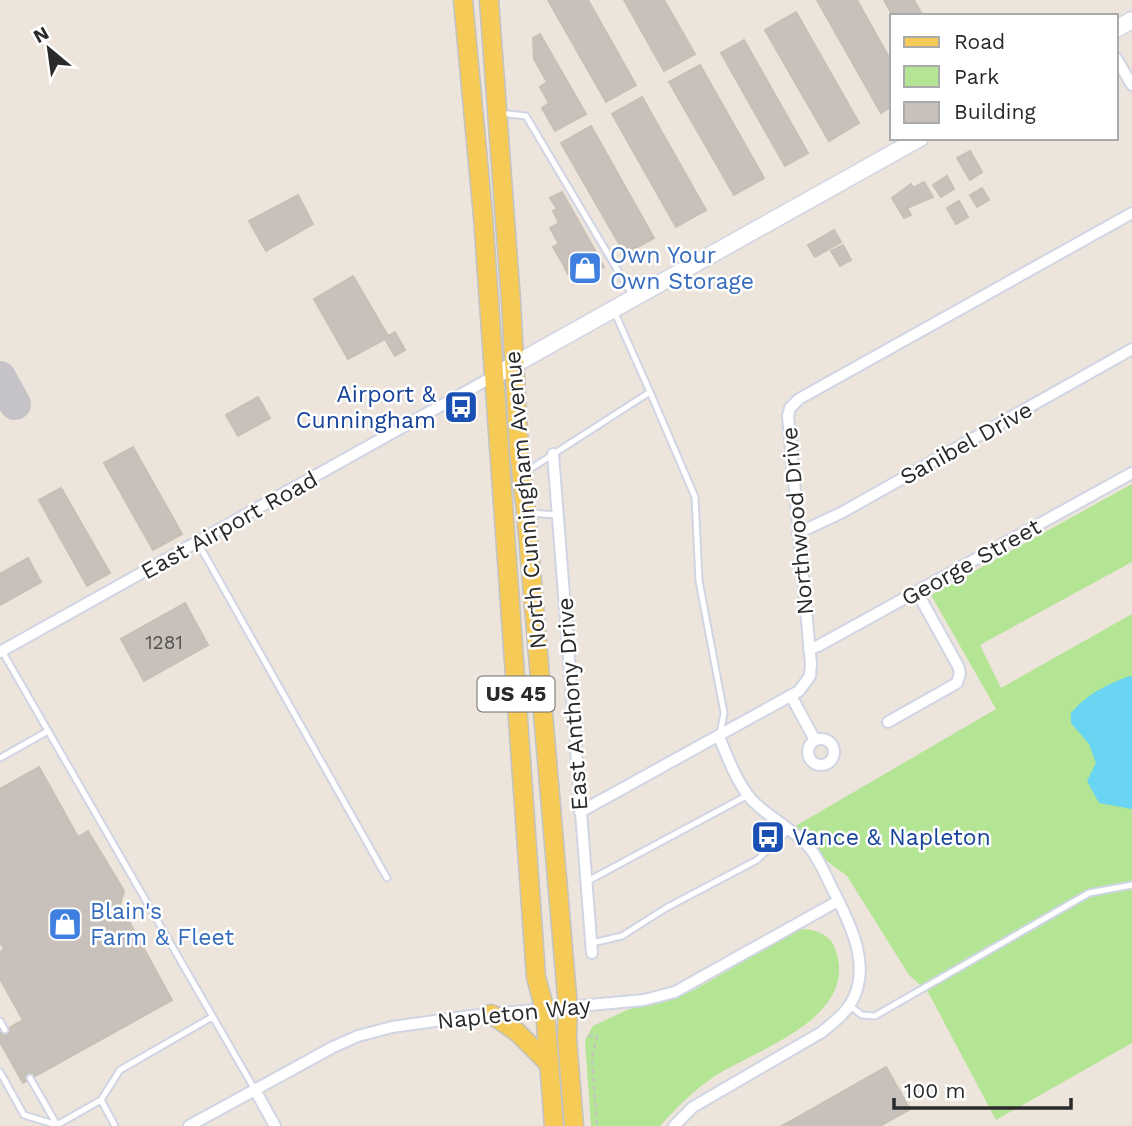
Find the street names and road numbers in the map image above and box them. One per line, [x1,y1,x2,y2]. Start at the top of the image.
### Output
street label: North Cunningham Avenue [499,350,552,650]
street label: Sanibel Drive [895,396,1037,491]
street label: Northwood Drive [776,426,819,616]
street label: East Airport Road [136,466,322,585]
street label: George Street [897,513,1046,612]
street label: East Anthony Drive [552,597,593,811]
road number: US 45 [477,676,554,712]
street label: Napleton Way [436,992,592,1035]

